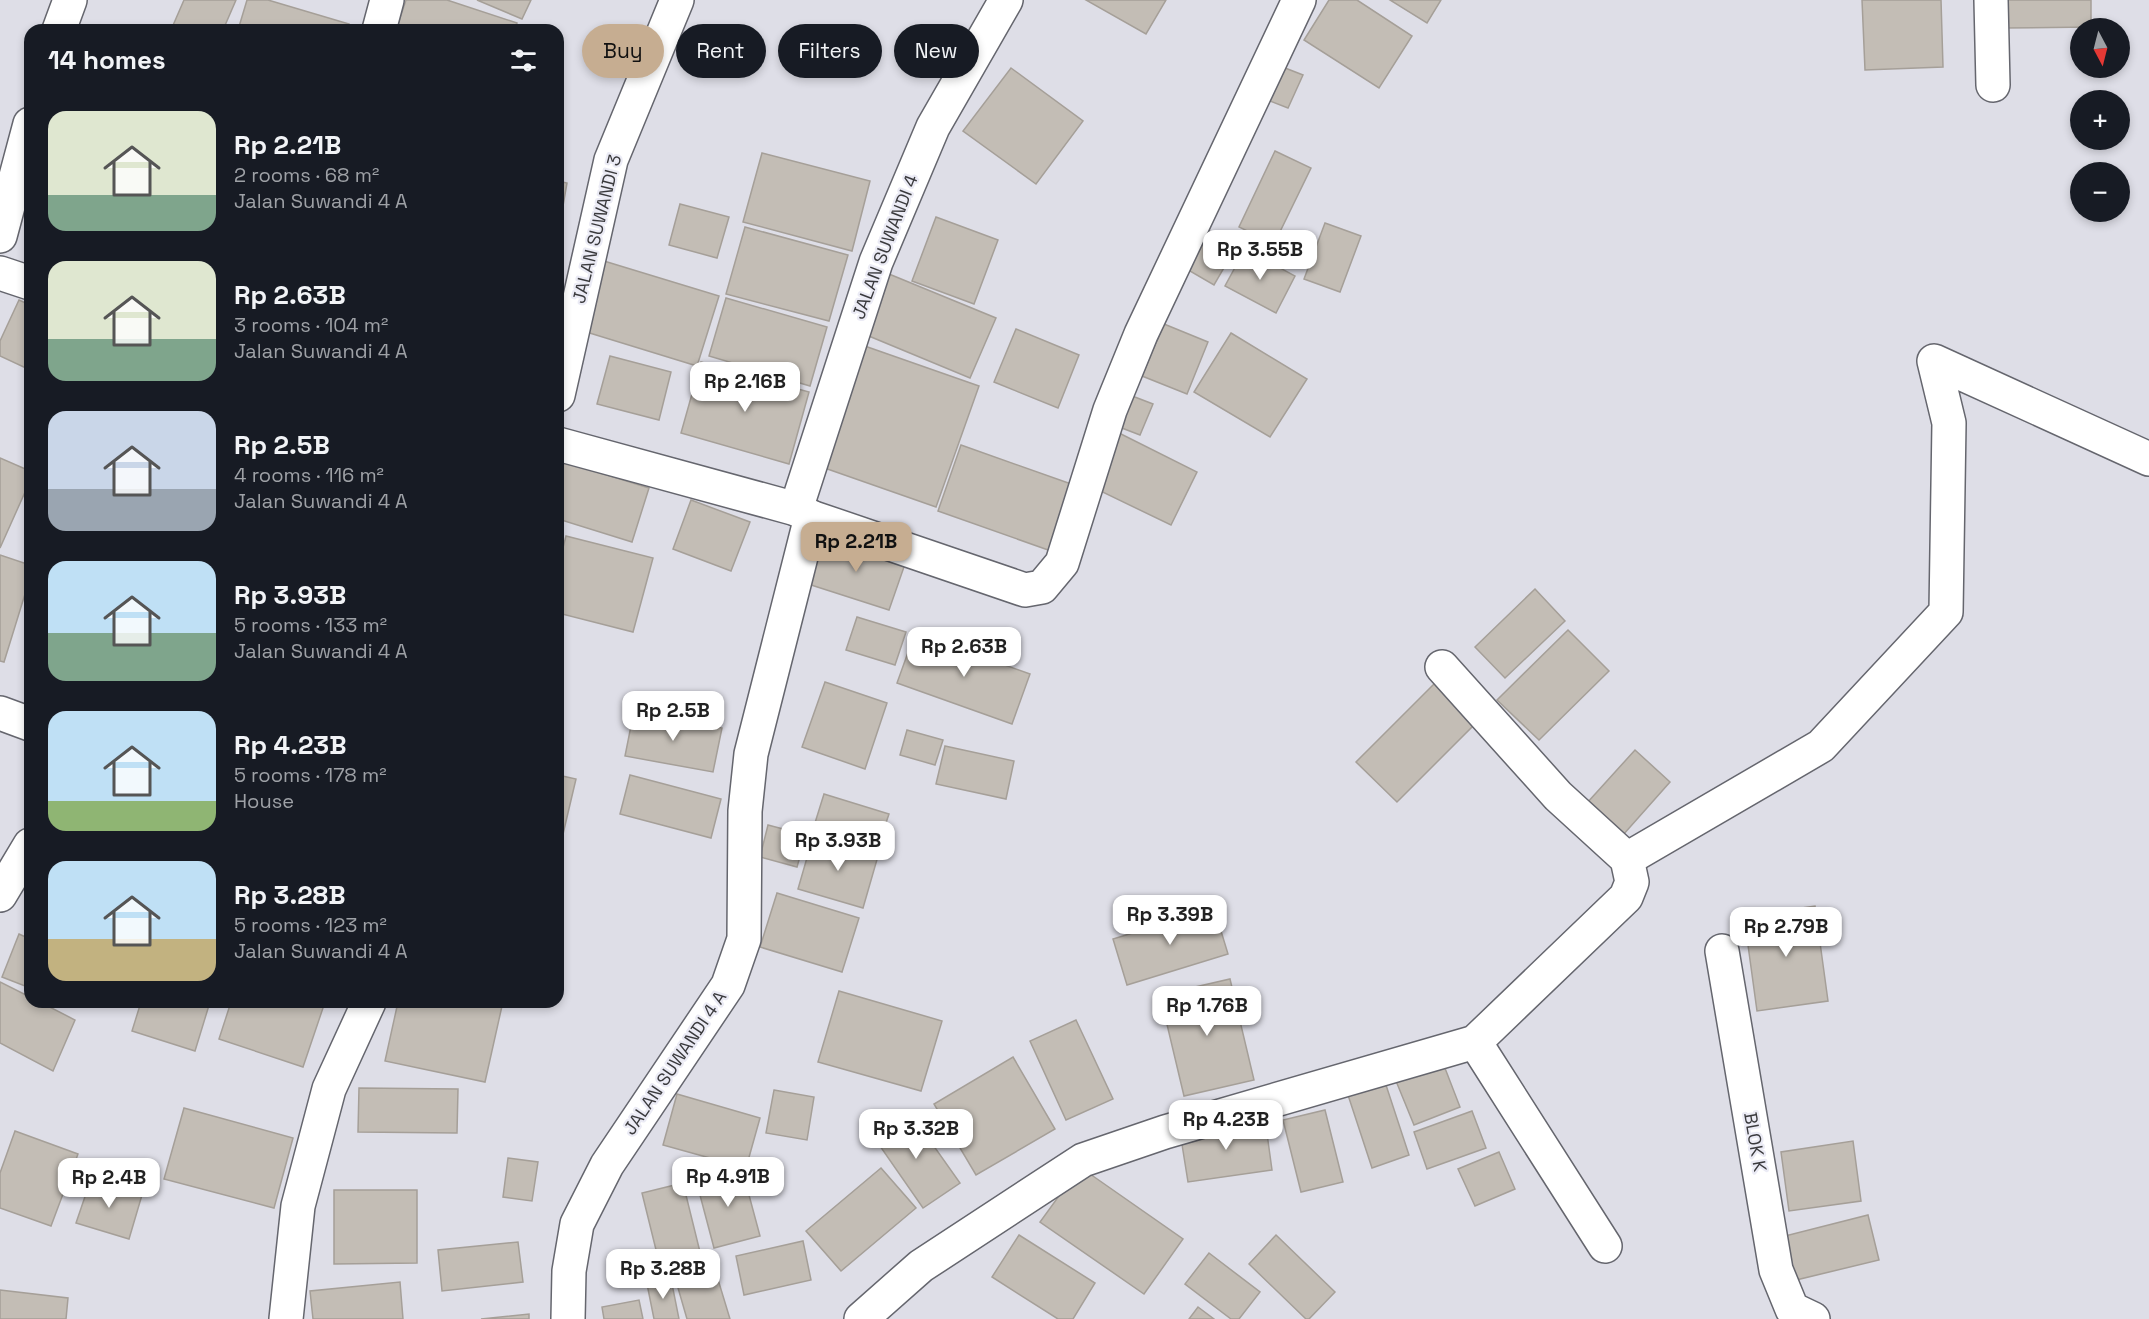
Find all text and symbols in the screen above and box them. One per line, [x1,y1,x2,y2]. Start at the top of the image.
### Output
north arrow [2070,18,2130,78]
map controls [2070,18,2130,222]
chip: Buy [582,24,664,78]
chip: Rent [676,24,766,78]
chip: Filters [778,24,882,78]
chip: New [894,24,979,78]
text: 14 homes [48,43,166,77]
icon: filters [507,44,540,77]
button: + [2070,90,2130,150]
text: Rp 2.21B [234,128,341,162]
icon: home [96,135,168,207]
street label: JALAN SUWANDI 3 [567,152,626,306]
text: 2 rooms · 68 m² [234,162,379,188]
button: − [2070,162,2130,222]
street label: JALAN SUWANDI 4 [846,171,923,322]
text: Jalan Suwandi 4 A [234,188,408,214]
pin: Rp 3.55B [1198,230,1322,281]
text: Rp 3.55B [1217,236,1303,262]
text: Rp 2.63B [234,278,346,312]
icon: home [96,285,168,357]
text: 3 rooms · 104 m² [234,312,388,338]
text: Jalan Suwandi 4 A [234,338,408,364]
pin: Rp 2.16B [683,362,807,413]
text: Rp 2.16B [704,368,786,394]
text: Rp 2.5B [234,428,330,462]
icon: home [96,435,168,507]
text: 4 rooms · 116 m² [234,462,384,488]
text: Jalan Suwandi 4 A [234,488,408,514]
pin: Rp 2.21B [794,522,918,573]
text: Rp 2.21B [815,528,897,554]
text: Rp 3.93B [234,578,346,612]
icon: home [96,585,168,657]
text: 5 rooms · 133 m² [234,612,387,638]
pin: Rp 2.63B [902,627,1026,678]
text: Rp 2.63B [921,633,1007,659]
text: Jalan Suwandi 4 A [234,638,408,664]
pin: Rp 2.5B [618,691,728,742]
text: Rp 2.5B [636,697,710,723]
text: Rp 4.23B [234,728,346,762]
icon: home [96,735,168,807]
text: 5 rooms · 178 m² [234,762,386,788]
text: House [234,788,294,814]
pin: Rp 3.93B [776,821,900,872]
text: Rp 3.93B [795,827,881,853]
text: Rp 3.28B [234,878,346,912]
icon: home [96,885,168,957]
pin: Rp 3.39B [1108,895,1232,946]
text: Rp 3.39B [1127,901,1213,927]
pin: Rp 2.79B [1724,907,1848,958]
text: 5 rooms · 123 m² [234,912,387,938]
text: Rp 2.79B [1744,913,1828,939]
text: Jalan Suwandi 4 A [234,938,408,964]
street label: JALAN SUWANDI 4 A [618,986,731,1139]
pin: Rp 1.76B [1145,986,1269,1037]
text: Rp 1.76B [1166,992,1248,1018]
pin: Rp 4.23B [1164,1100,1288,1151]
text: Rp 4.23B [1183,1106,1269,1132]
pin: Rp 3.32B [854,1109,978,1160]
street label: BLOK K [1739,1110,1772,1173]
text: Rp 3.32B [873,1115,959,1141]
pin: Rp 4.91B [666,1157,790,1208]
pin: Rp 2.4B [54,1158,164,1209]
text: Rp 4.91B [686,1163,770,1189]
text: Rp 2.4B [72,1164,146,1190]
pin: Rp 3.28B [601,1249,725,1300]
text: Rp 3.28B [620,1255,706,1281]

